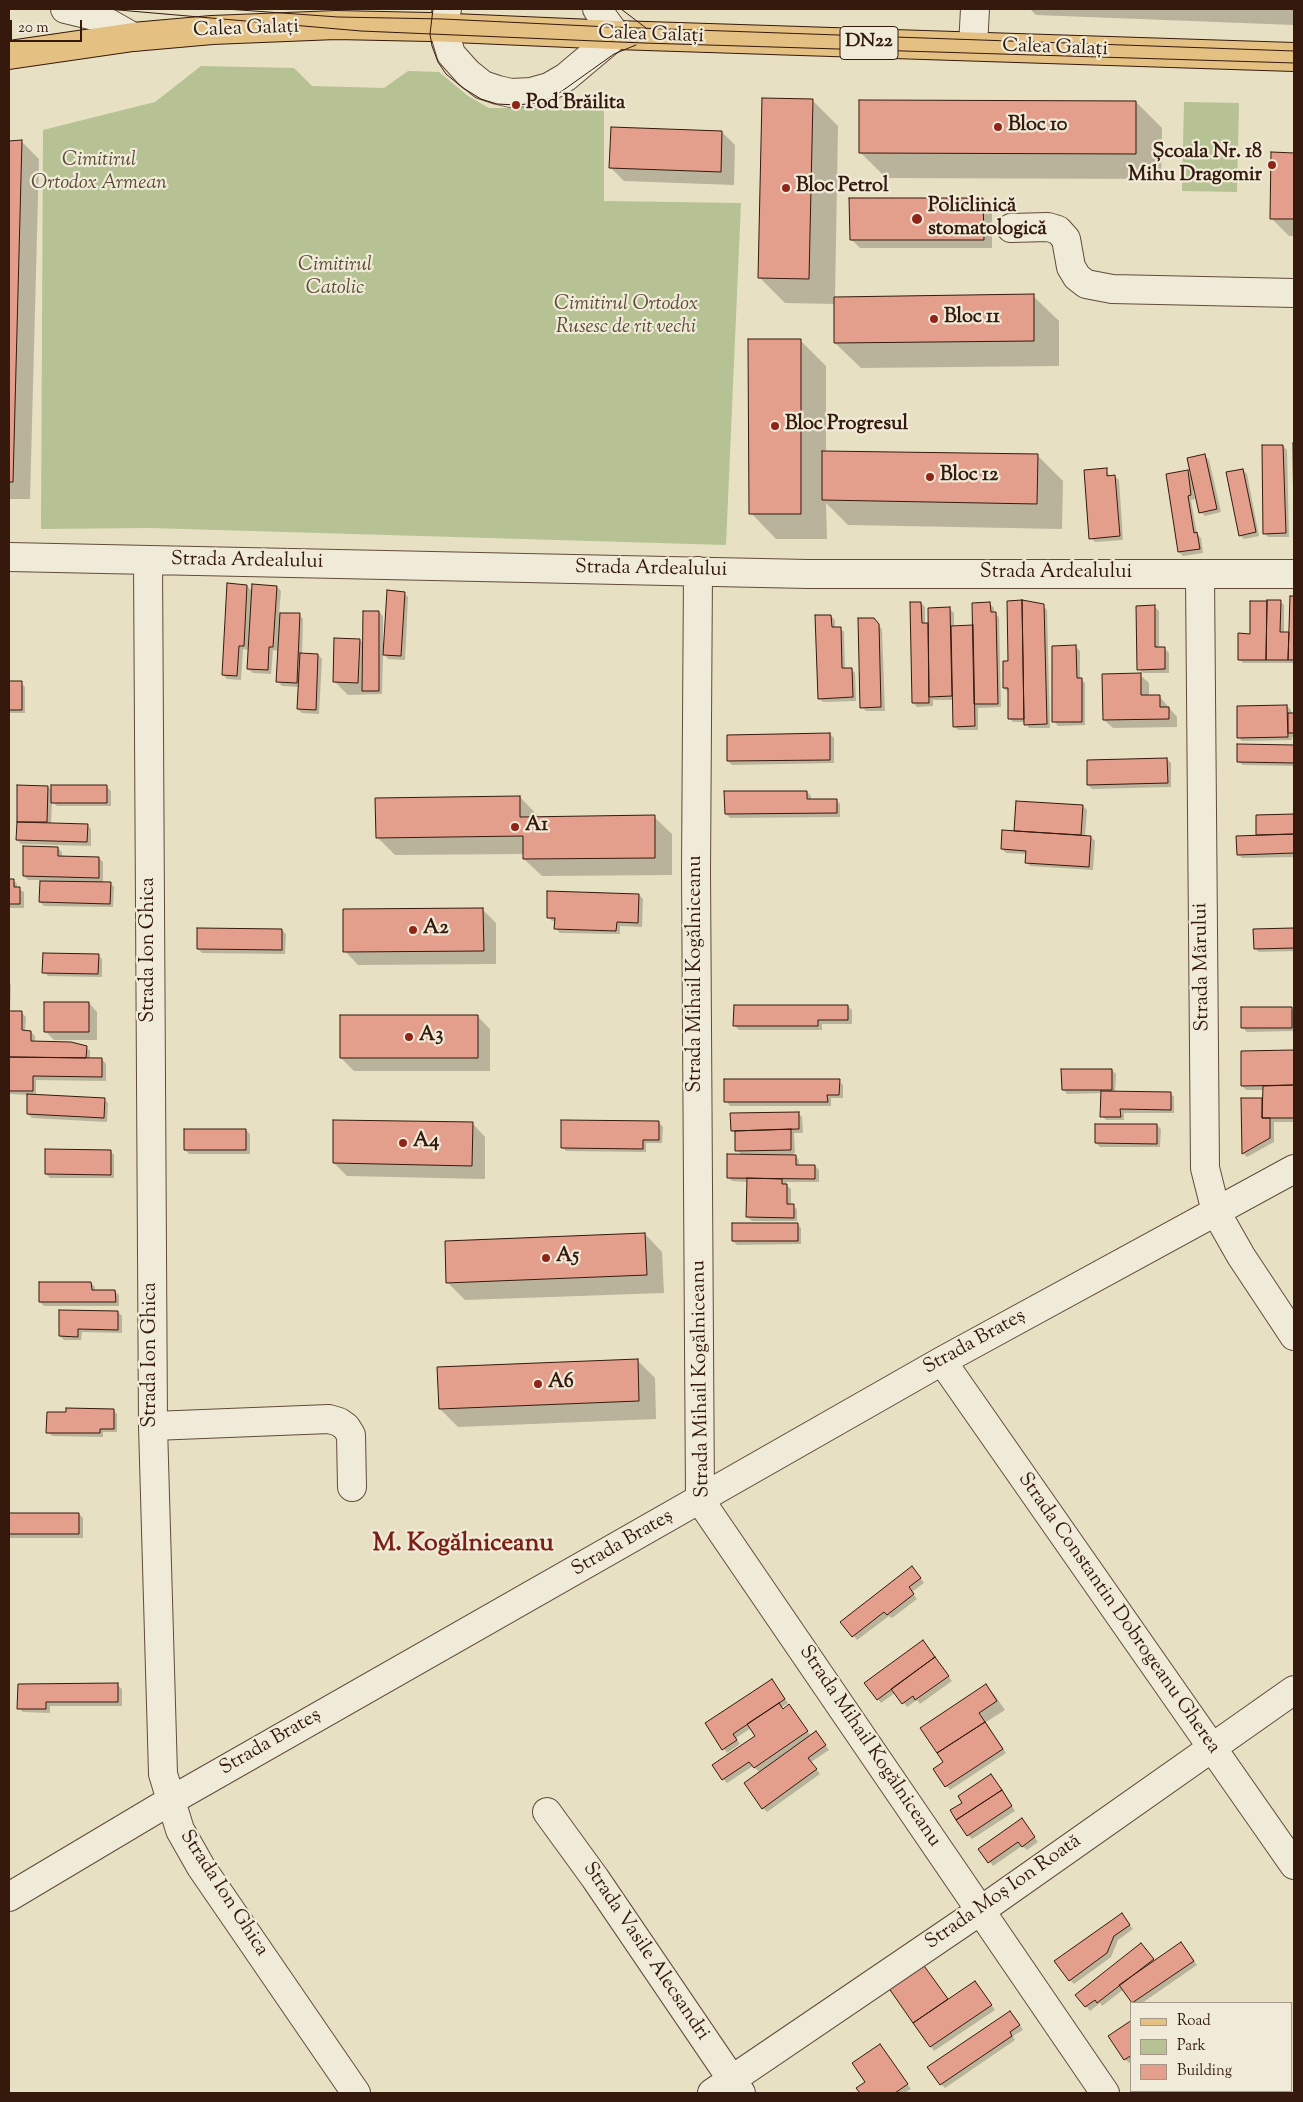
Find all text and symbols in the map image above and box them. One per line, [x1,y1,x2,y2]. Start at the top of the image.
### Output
scale bar [12,10,85,42]
street label: Calea Galați [193,16,299,44]
text: 20 m [18,18,49,39]
street label: Calea Galați [598,22,704,50]
road number: DN22 [840,26,898,59]
street label: Calea Galați [1002,35,1108,63]
place label: Pod Brăilita [526,93,625,117]
marker: Pod Brăilita [510,99,522,111]
place label: Bloc 10 [1008,115,1067,139]
marker: Bloc 10 [992,121,1004,133]
place label: Școala Nr. 18 Mihu Dragomir [1128,142,1262,189]
park label: Cimitirul Ortodox Armean [31,150,167,197]
marker: Școala Nr. 18 Mihu Dragomir [1266,159,1278,171]
place label: Bloc Petrol [796,176,889,200]
marker: Bloc Petrol [780,182,792,194]
place label: Policlinică stomatologică [928,196,1047,243]
marker: Policlinică stomatologică [910,212,924,226]
park label: Cimitirul Catolic [298,255,372,302]
park label: Cimitirul Ortodox Rusesc de rit vechi [554,294,698,341]
place label: Bloc 11 [944,307,1000,331]
marker: Bloc 11 [928,313,940,325]
place label: Bloc Progresul [785,414,908,438]
marker: Bloc Progresul [769,420,781,432]
place label: Bloc 12 [940,465,998,489]
marker: Bloc 12 [924,471,936,483]
street label: Strada Ardealului [171,549,323,575]
street label: Strada Ardealului [575,557,727,583]
street label: Strada Ardealului [980,562,1132,586]
place label: A1 [525,815,548,839]
marker: A1 [509,821,521,833]
street label: Strada Mihail Kogălniceanu [685,855,709,1093]
street label: Strada Ion Ghica [138,877,162,1023]
street label: Strada Mărului [1190,902,1216,1032]
place label: A2 [423,918,449,942]
marker: A2 [407,924,419,936]
place label: A3 [419,1025,443,1049]
marker: A3 [403,1031,415,1043]
place label: A4 [413,1131,439,1155]
marker: A4 [397,1137,409,1149]
place label: A5 [556,1246,579,1270]
marker: A5 [540,1252,552,1264]
street label: Strada Mihail Kogălniceanu [688,1260,716,1498]
street label: Strada Ion Ghica [140,1282,164,1428]
street label: Strada Brateș [920,1305,1030,1381]
place label: A6 [548,1372,574,1396]
marker: A6 [532,1378,544,1390]
street label: Strada Constantin Dobrogeanu Gherea [1011,1469,1225,1759]
street label: Strada Brateș [568,1505,678,1583]
district label: M. Kogălniceanu [372,1531,554,1561]
street label: Strada Mihail Kogălniceanu [793,1642,945,1852]
street label: Strada Brateș [216,1704,326,1782]
street label: Strada Ion Ghica [173,1826,273,1962]
street label: Strada Moș Ion Roată [922,1830,1086,1956]
street label: Strada Vasile Alecsandri [576,1858,714,2046]
legend [1130,2002,1293,2092]
text: Road [1177,2011,1211,2032]
text: Park [1177,2036,1206,2057]
text: Building [1177,2061,1232,2082]

